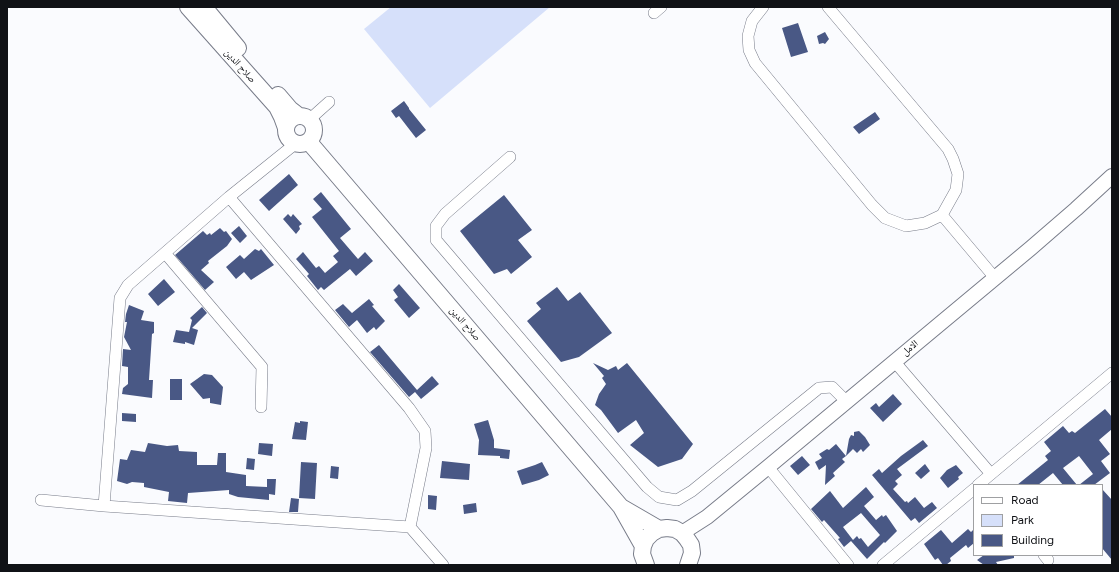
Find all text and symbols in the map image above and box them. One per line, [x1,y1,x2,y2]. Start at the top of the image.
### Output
street label: صلاح الدين [222,47,258,85]
street label: صلاح الدين [447,304,483,344]
street label: الامل [899,338,921,358]
legend [973,484,1103,556]
text: Road [1011,493,1039,507]
text: Park [1011,513,1034,527]
text: Building [1011,533,1054,547]

